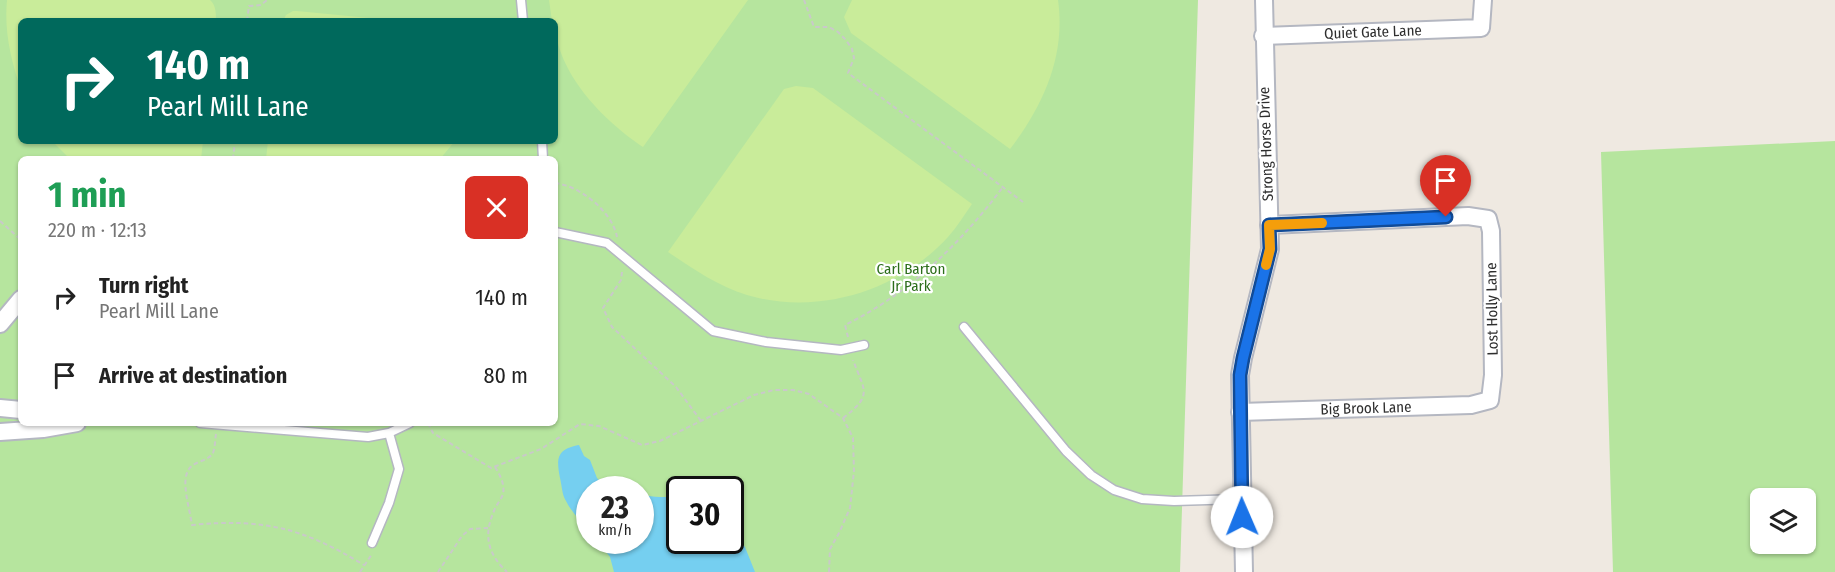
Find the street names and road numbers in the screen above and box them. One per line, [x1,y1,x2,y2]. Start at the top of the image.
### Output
street label: Quiet Gate Lane [1324,21,1422,43]
street label: Strong Horse Drive [1255,86,1277,202]
street label: Lost Holly Lane [1482,262,1502,356]
street label: Big Brook Lane [1320,398,1412,419]

